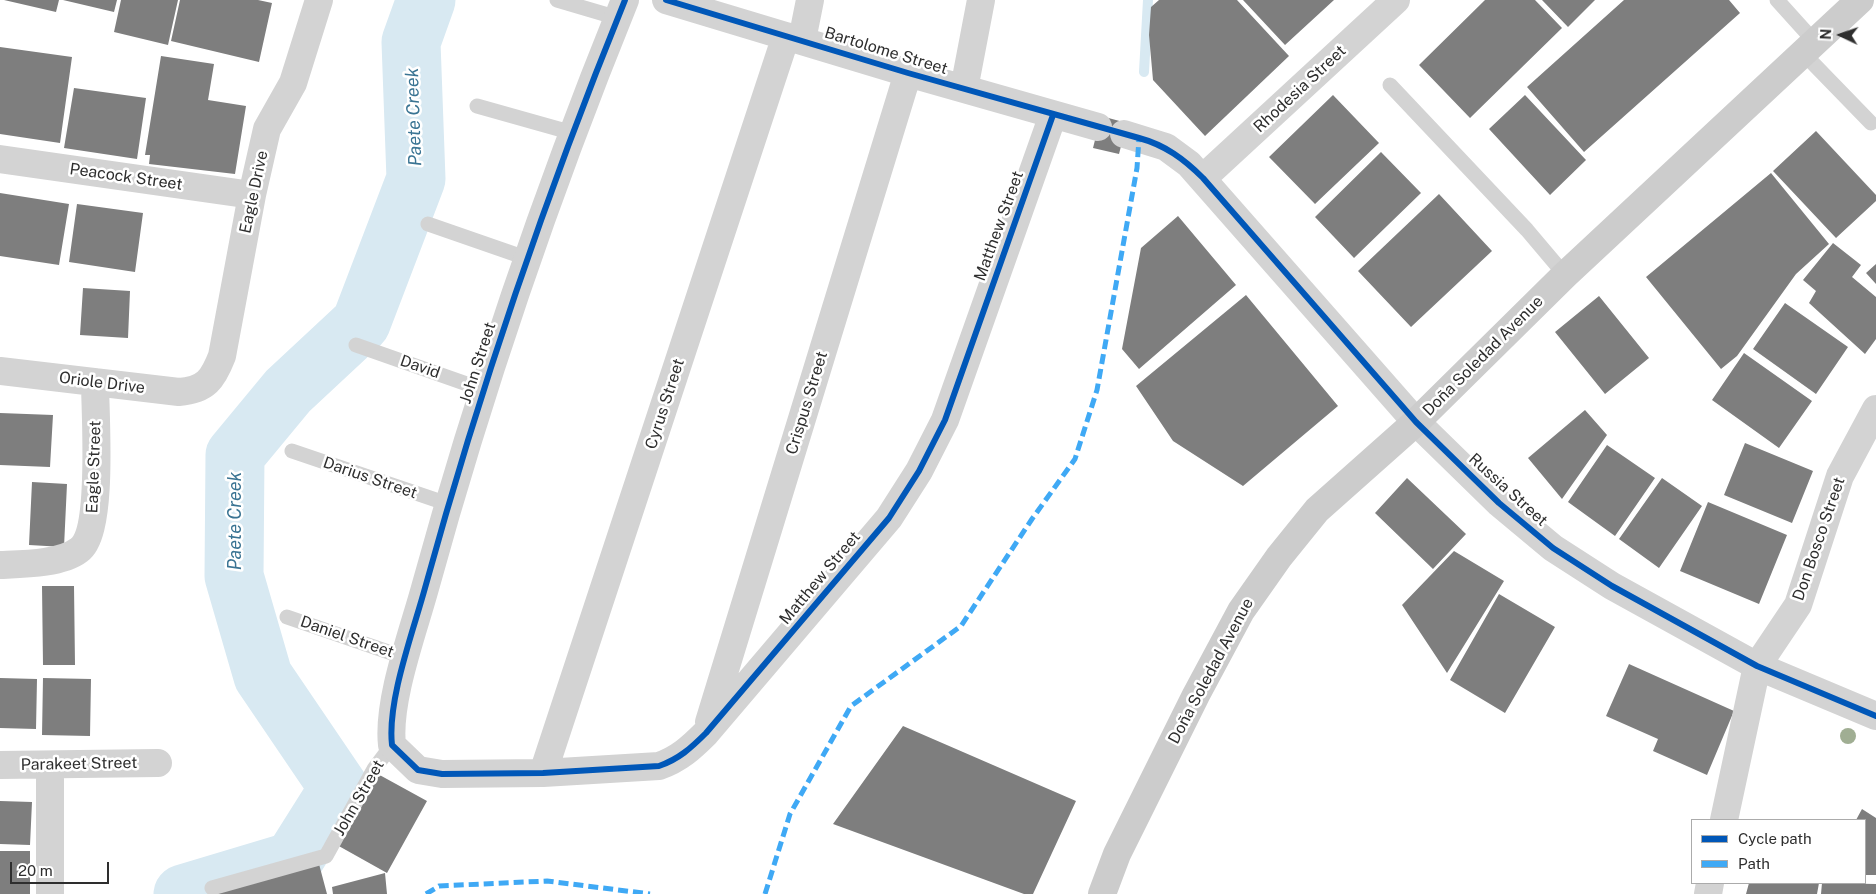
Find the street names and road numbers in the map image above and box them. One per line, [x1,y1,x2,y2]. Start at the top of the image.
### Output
street label: Bartolome Street [822,23,950,79]
street label: Rhodesia Street [1250,41,1350,137]
street label: Eagle Drive [236,149,272,235]
street label: Peacock Street [68,160,184,194]
street label: Matthew Street [970,168,1028,284]
street label: Doña Soledad Avenue [1419,292,1547,420]
street label: John Street [456,320,500,406]
street label: Crispus Street [782,349,832,457]
street label: David [397,351,443,383]
street label: Cyrus Street [641,356,689,452]
street label: Oriole Drive [58,368,146,398]
street label: Eagle Street [83,420,105,514]
street label: Russia Street [1465,450,1551,530]
street label: Darius Street [320,453,420,503]
street label: Don Bosco Street [1789,475,1849,603]
street label: Matthew Street [776,528,864,628]
street label: Doña Soledad Avenue [1164,595,1258,747]
street label: Daniel Street [298,612,396,662]
street label: Parakeet Street [20,753,138,775]
street label: John Street [330,757,388,839]

